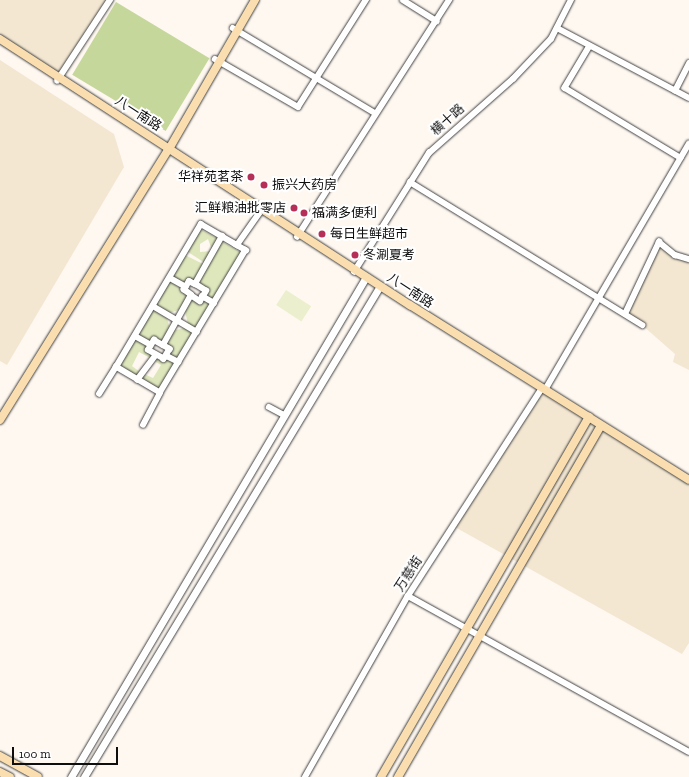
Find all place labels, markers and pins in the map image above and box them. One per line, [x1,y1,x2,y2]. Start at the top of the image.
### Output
place label: 华祥苑茗茶 [178,169,243,185]
marker: 华祥苑茗茶 [246,172,256,182]
place label: 振兴大药房 [272,177,337,193]
marker: 振兴大药房 [259,180,269,190]
place label: 汇鲜粮油批零店 [195,200,286,216]
marker: 汇鲜粮油批零店 [289,203,299,213]
place label: 福满多便利 [312,205,377,221]
marker: 福满多便利 [299,208,309,218]
place label: 每日生鲜超市 [330,226,408,242]
marker: 每日生鲜超市 [317,229,327,239]
place label: 冬涮夏考 [363,247,415,263]
marker: 冬涮夏考 [350,250,360,260]

